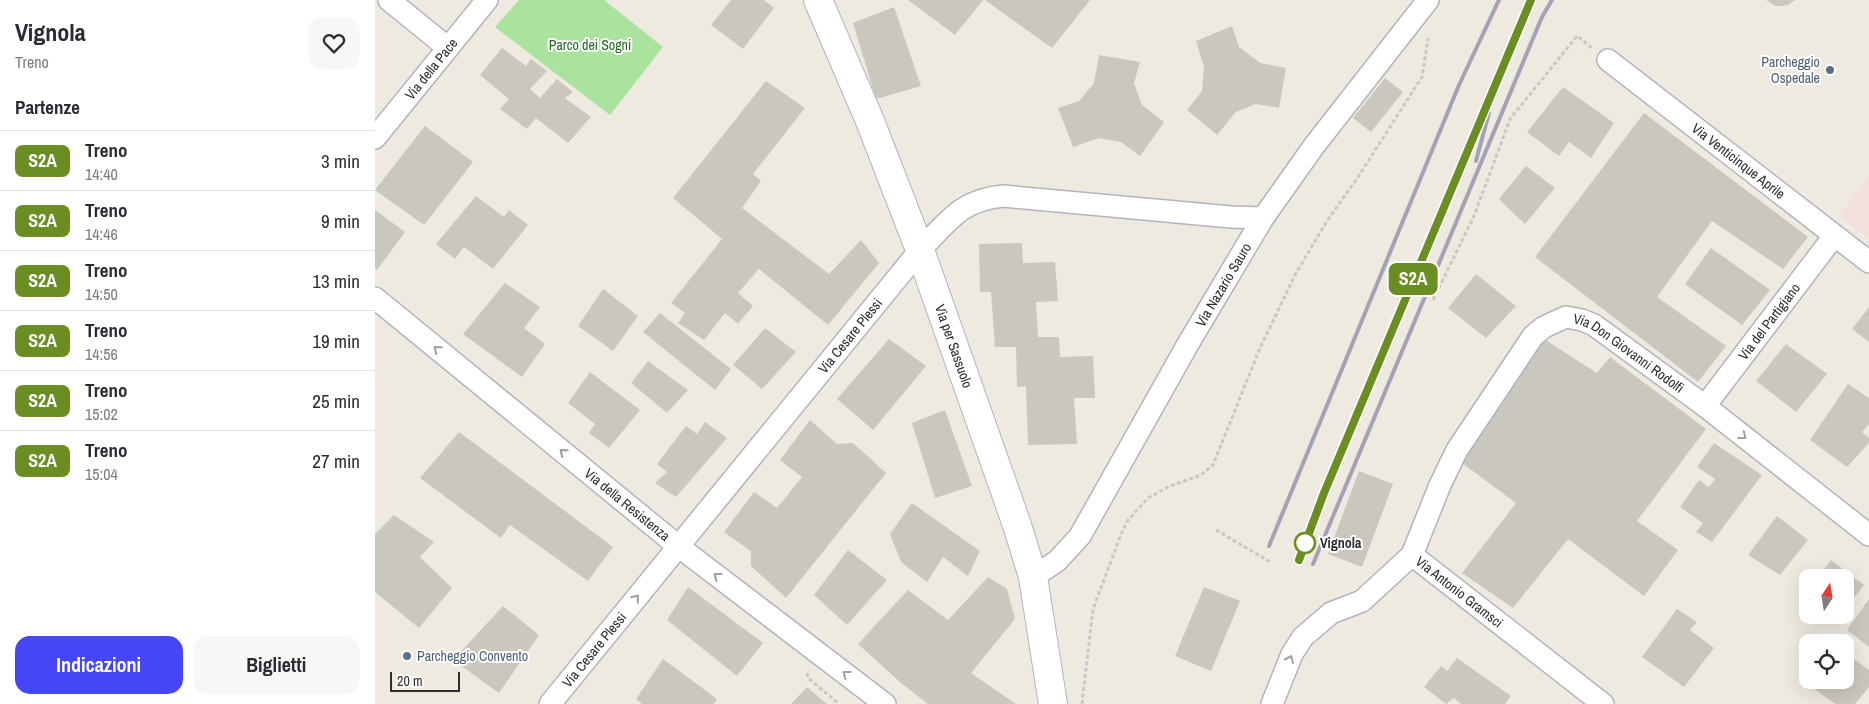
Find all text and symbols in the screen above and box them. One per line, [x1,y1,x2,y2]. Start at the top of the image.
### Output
text: Vignola [15,16,86,48]
button: heart [308,17,360,69]
street label: Via della Pace [401,35,461,103]
park label: Parco dei Sogni [549,36,631,54]
text: Treno [15,51,49,73]
place label: Parcheggio Ospedale [1761,53,1820,87]
marker: Parcheggio Ospedale [1824,64,1836,76]
text: Partenze [15,94,80,120]
street label: Via Venticinque Aprile [1688,119,1789,203]
text: Treno [85,137,127,163]
text: S2A [28,148,57,173]
text: 3 min [321,148,360,174]
text: 14:40 [85,163,118,185]
text: Treno [85,197,127,223]
text: S2A [28,208,57,233]
text: 9 min [321,208,360,234]
text: 14:46 [85,223,118,245]
street label: Via Nazario Sauro [1191,240,1255,330]
text: Treno [85,257,127,283]
line badge: S2A [1384,263,1442,295]
text: S2A [1399,266,1427,291]
text: S2A [28,268,57,293]
text: 13 min [312,268,360,294]
street label: Via del Partigiano [1734,280,1804,364]
text: 14:50 [85,283,118,305]
street label: Via Cesare Plessi [814,295,886,377]
street label: Via per Sassuolo [931,302,977,390]
street label: Via Don Giovanni Rodolfi [1572,310,1688,397]
text: Treno [85,317,127,343]
text: S2A [28,328,57,353]
text: 19 min [312,328,360,354]
text: 14:56 [85,343,118,365]
one-way arrow [434,346,443,355]
text: Treno [85,377,127,403]
text: S2A [28,388,57,413]
text: 25 min [312,388,360,414]
text: 15:02 [85,403,118,425]
one-way arrow [1737,431,1746,439]
text: Treno [85,437,127,463]
text: S2A [28,448,57,473]
text: 27 min [312,448,360,474]
one-way arrow [560,450,569,458]
text: 15:04 [85,463,118,485]
street label: Via della Resistenza [581,464,674,545]
marker: Vignola [1294,532,1316,554]
place label: Vignola [1320,534,1362,552]
street label: Via Antonio Gramsci [1412,552,1507,632]
north arrow [1799,569,1854,624]
map controls [1799,569,1854,689]
one-way arrow [713,573,723,582]
one-way arrow [631,595,639,604]
street label: Via Cesare Plessi [558,608,630,691]
button: locate [1799,634,1854,689]
button: Indicazioni [15,636,183,694]
button: Biglietti [193,636,360,694]
place label: Parcheggio Convento [417,647,528,665]
marker: Parcheggio Convento [401,650,413,662]
one-way arrow [1284,655,1295,664]
scale bar [390,669,460,692]
text: 20 m [397,672,423,690]
one-way arrow [843,672,852,680]

